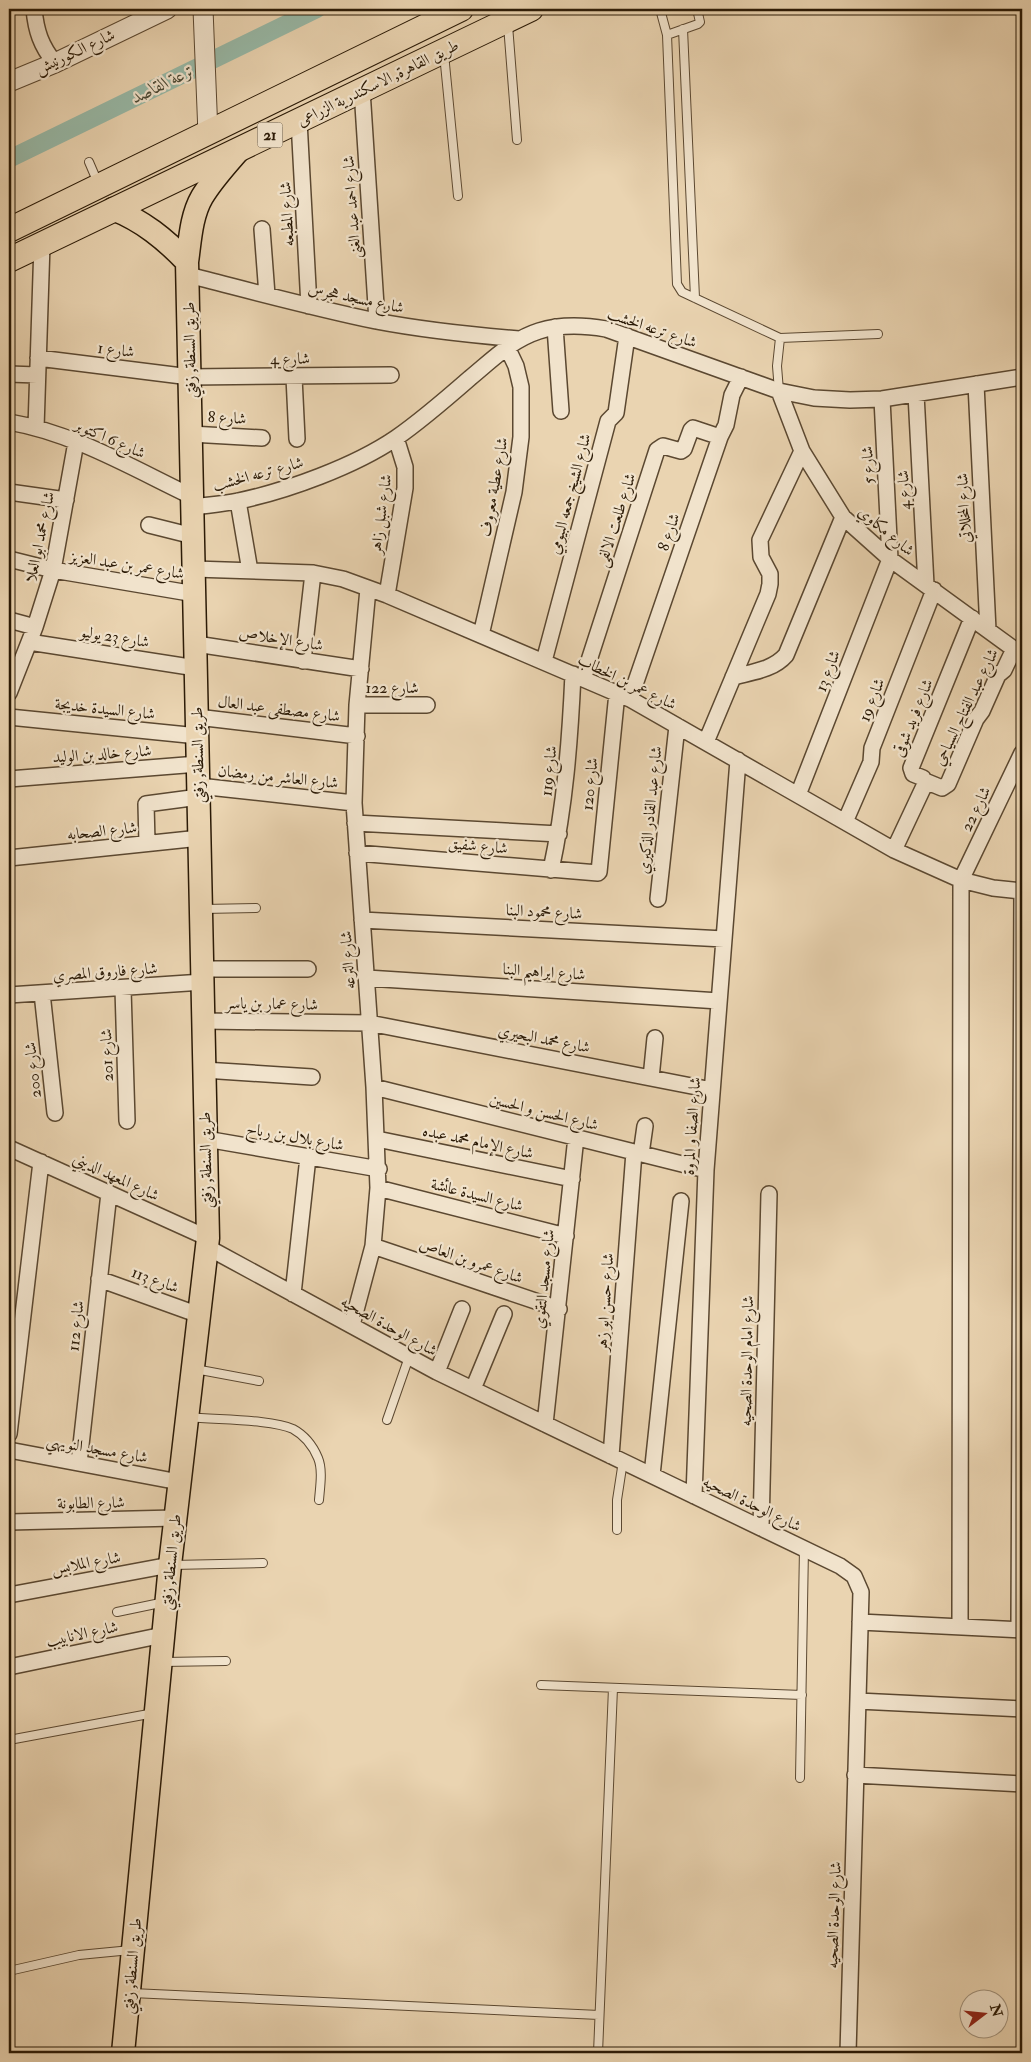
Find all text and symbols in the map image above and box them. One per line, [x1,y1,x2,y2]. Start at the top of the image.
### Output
street label: شارع الكورنيش [32,25,119,82]
street label: طريق القاهرة, الاسكندرية الزراعى [294,35,462,131]
water label: ترعة القاصد [128,59,198,109]
road number: 21 [258,122,282,148]
street label: شارع احمد عبد الغنى [338,155,369,259]
street label: شارع المطبعه [275,181,302,247]
street label: شارع مسجد هجرس [306,278,406,321]
street label: طريق السنطة, زفتي [179,301,206,399]
street label: شارع ترعه الخشب [604,303,699,355]
street label: شارع 1 [96,338,136,365]
street label: شارع 4 [270,349,310,372]
street label: شارع 8 [207,407,247,432]
street label: شارع 6 اكتوبر [69,414,148,466]
street label: شارع الشيخ جمعه البيومي [544,431,600,558]
street label: شارع عطية معروف [475,436,516,539]
street label: شارع 5 [857,445,882,485]
street label: شارع ترعه الخشب [210,452,306,499]
street label: شارع 4 [893,469,918,510]
street label: شارع طلعت الالفى [591,470,643,570]
street label: شارع المخللاتي [952,472,979,544]
street label: شارع شبل زاهر [365,473,399,558]
street label: شارع محمد ابو العلا [21,490,62,585]
street label: شارع مكاوي [852,502,918,563]
street label: شارع 8 [653,510,688,555]
street label: شارع عمر بن عبد العزيز [66,546,186,587]
street label: شارع 23 يوليو [77,621,151,655]
street label: شارع الإخلاص [237,622,325,658]
street label: شارع عبد الفتاح السياحي [929,645,1007,771]
street label: شارع 13 [811,647,848,696]
street label: شارع عمر بن الخطاب [573,649,680,717]
street label: شارع 19 [855,675,892,726]
street label: شارع فريد شوقى [888,676,941,761]
street label: شارع 122 [365,678,419,701]
street label: شارع مصطفى عبد العال [216,692,341,729]
street label: شارع السيدة خديجة [54,694,156,727]
street label: طريق السنطة, زفتي [187,706,214,804]
street label: شارع خالد بن الوليد [52,741,152,770]
street label: شارع 119 [536,745,565,798]
street label: شارع عبد القادر الذكيري [633,745,670,875]
street label: شارع 120 [577,757,606,812]
street label: شارع العاشر من رمضان [216,761,339,796]
street label: شارع 22 [957,783,998,836]
street label: شارع الصحابه [66,817,138,848]
street label: شارع شفيق [447,833,509,862]
street label: شارع محمود البنا [505,900,583,927]
street label: شارع الترعه [336,930,363,990]
street label: شارع فاروق المصري [52,958,158,989]
street label: شارع ابراهيم البنا [501,959,586,991]
street label: شارع عمار بن ياسر [224,993,318,1018]
street label: شارع محمد البحيري [496,1020,592,1061]
street label: شارع 201 [96,1028,121,1082]
street label: شارع 200 [20,1041,49,1099]
street label: شارع الصفا و المروة [679,1076,708,1176]
street label: شارع الحسن و الحسين [487,1089,601,1138]
street label: طريق السنطة, زفتي [195,1111,222,1209]
street label: شارع بلال بن رباح [244,1119,345,1159]
street label: شارع الإمام محمد عبده [420,1120,535,1167]
street label: شارع المعهد الديني [68,1148,162,1209]
street label: شارع السيدة عائشة [428,1174,525,1219]
street label: شارع مسجد التقوي [529,1228,562,1330]
street label: شارع عمرو بن العاص [416,1234,525,1291]
street label: شارع حسن ابو زهر [591,1252,621,1354]
street label: شارع 113 [128,1262,181,1301]
street label: شارع الوحدة الصحيه [336,1291,441,1363]
street label: شارع امام الوحدة الصحيه [736,1295,762,1427]
street label: شارع 112 [63,1300,92,1353]
street label: شارع مسجد النويهي [44,1430,149,1473]
street label: شارع الوحدة الصحيه [698,1472,804,1539]
street label: شارع الطابونة [57,1492,125,1517]
street label: طريق السنطة, زفتي [156,1513,191,1612]
street label: شارع الملابس [50,1547,123,1582]
street label: شارع الانابيب [44,1617,121,1654]
street label: شارع الوحدة الصحيه [822,1861,849,1969]
street label: طريق السنطة, زفتي [118,1917,151,2015]
north arrow [958,1990,1008,2040]
text: N [986,2001,1006,2019]

